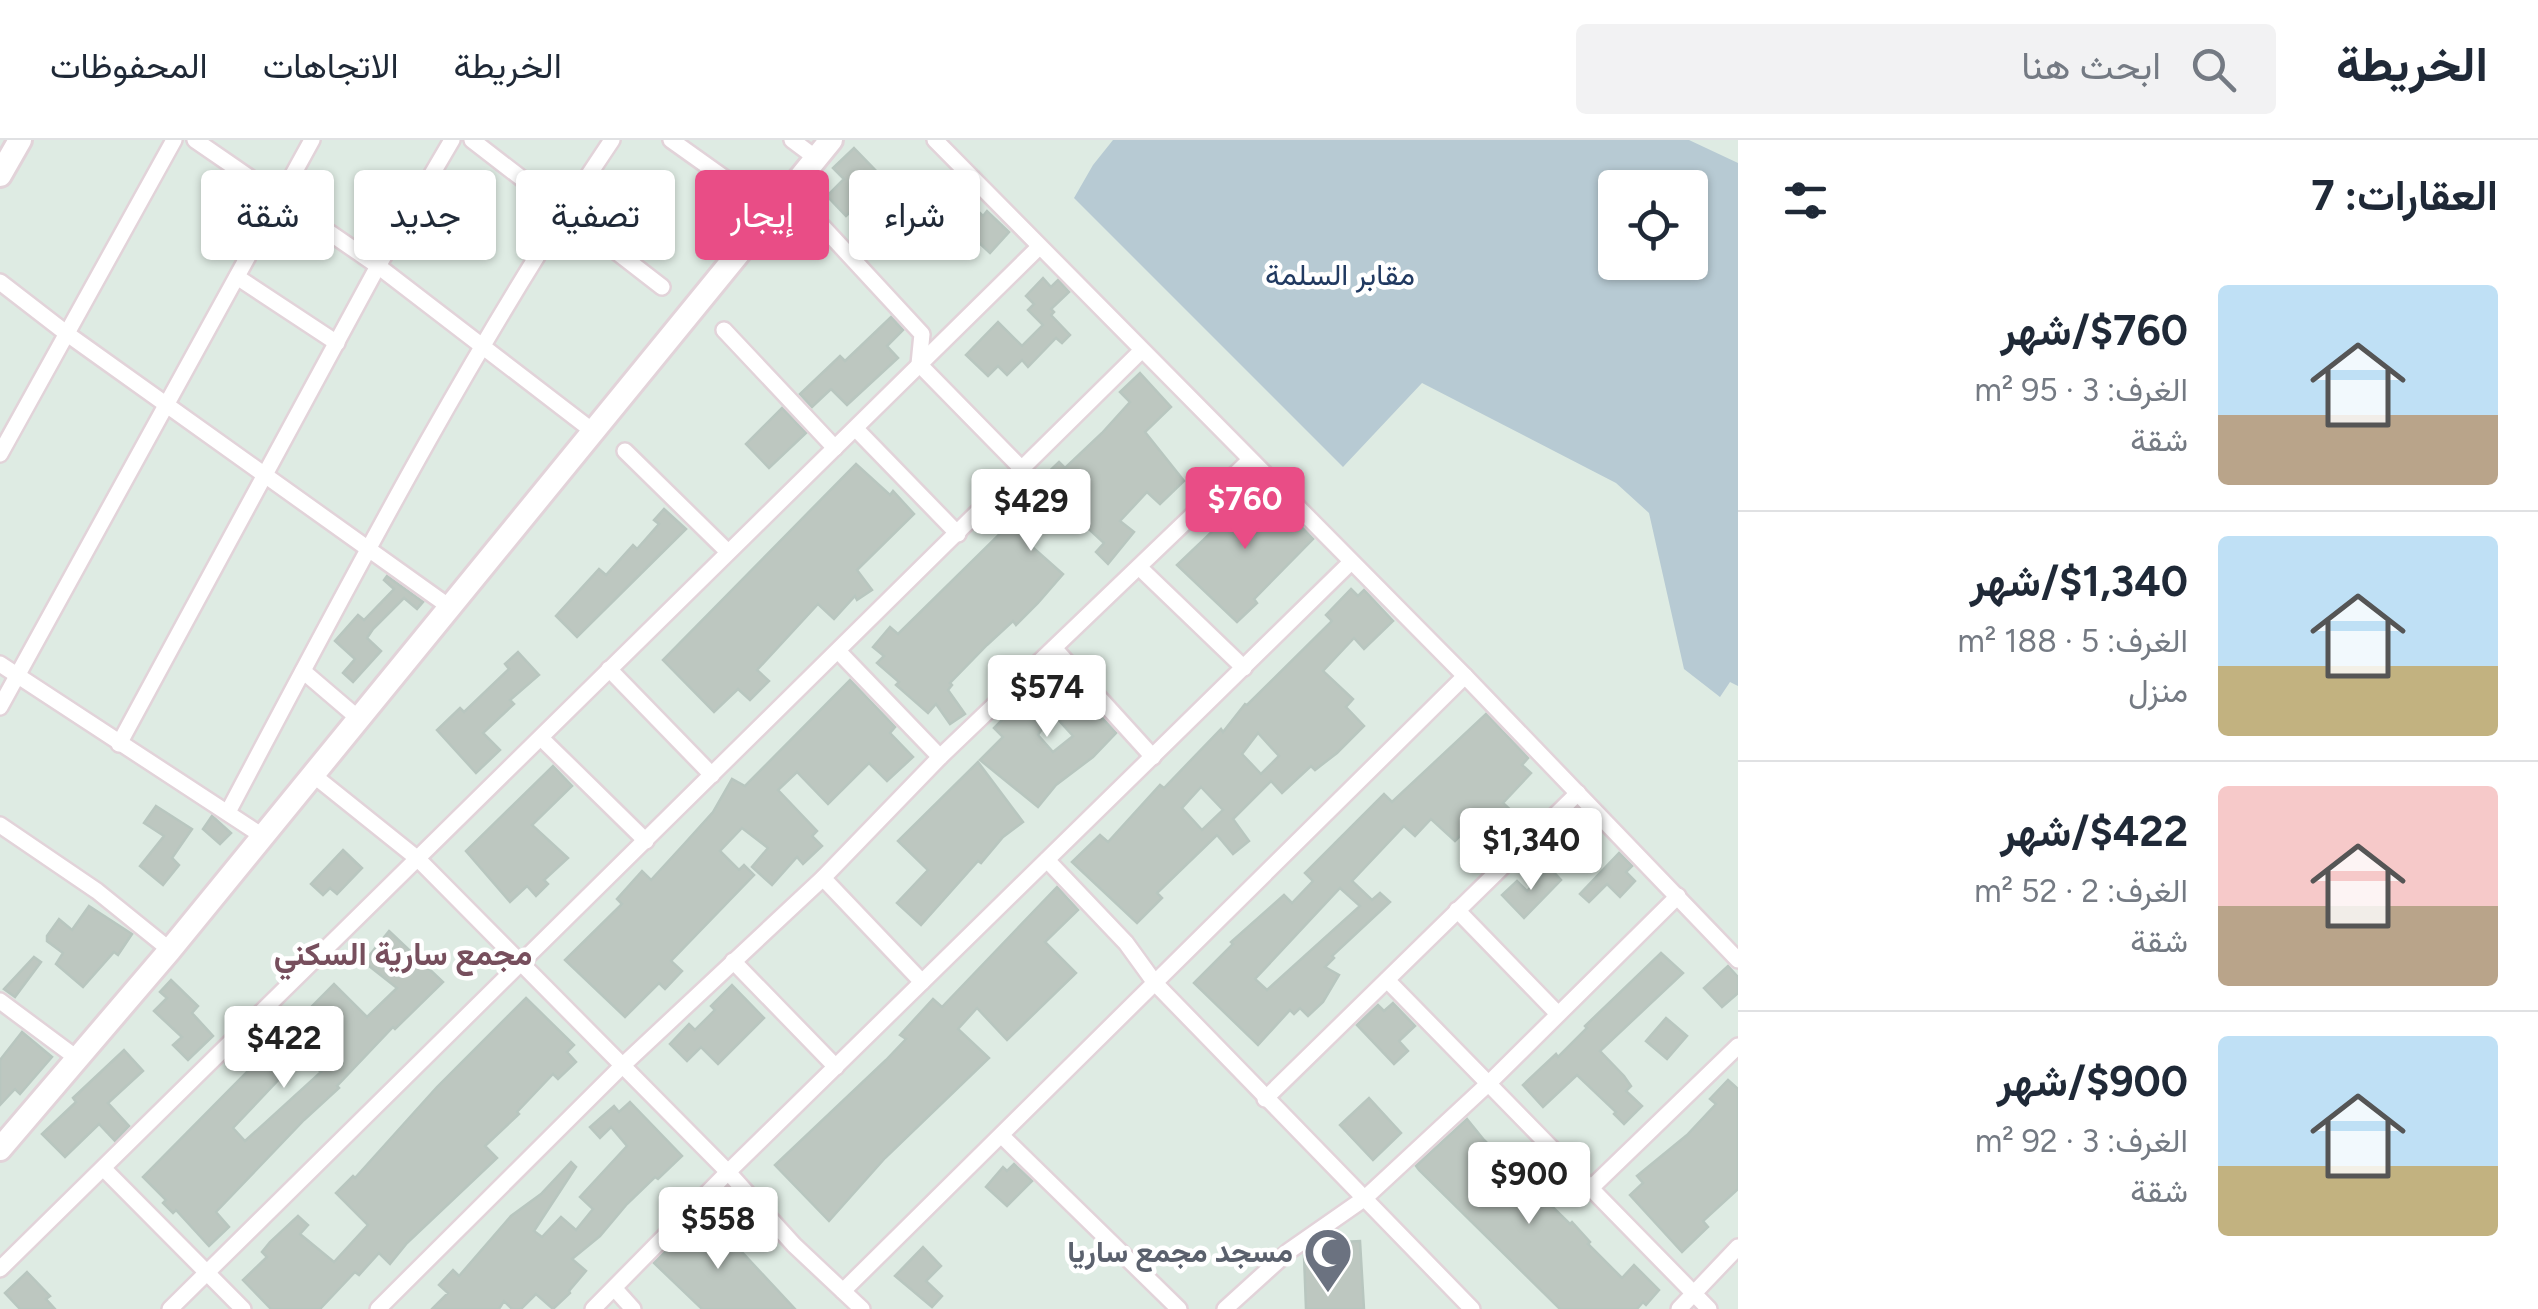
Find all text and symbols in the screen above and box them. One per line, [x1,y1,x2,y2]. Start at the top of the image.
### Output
search box [1576,24,2276,114]
text: الخريطة [2336,35,2488,93]
icon: search [2186,42,2241,97]
text: ابحث هنا [2021,43,2161,89]
text: المحفوظات [50,45,208,87]
text: الاتجاهات [263,45,399,87]
text: الخريطة [454,45,562,87]
chip: شقة [201,170,334,260]
chip: جديد [354,170,496,260]
chip: تصفية [516,170,675,260]
chip: إيجار [695,170,829,260]
chip: شراء [849,170,980,260]
map controls [1598,170,1708,280]
button: locate [1598,170,1708,280]
text: العقارات: 7 [2311,170,2498,221]
icon: filters [1778,173,1833,228]
park label: مقابر السلمة [1265,256,1415,293]
text: $760/شهر [2001,305,2188,356]
icon: home [2298,325,2418,445]
text: الغرف: 3 · 95 m² [1975,371,2188,409]
text: شقة [2130,421,2188,459]
pin: $760 [1186,467,1304,552]
pin: $429 [972,469,1090,554]
text: $760 [1208,480,1282,518]
text: $429 [993,482,1069,520]
text: $1,340/شهر [1970,556,2188,607]
icon: home [2298,576,2418,696]
text: الغرف: 5 · 188 m² [1958,622,2188,660]
pin: $574 [988,655,1106,740]
text: $574 [1010,668,1084,706]
text: منزل [2128,672,2188,710]
text: $422/شهر [2000,806,2188,857]
pin: $1,340 [1450,808,1612,893]
text: $1,340 [1482,821,1580,859]
icon: home [2298,826,2418,946]
text: الغرف: 2 · 52 m² [1974,872,2188,910]
text: شقة [2130,922,2188,960]
district label: مجمع سارية السكني [274,935,532,981]
pin: $422 [225,1006,343,1091]
text: $422 [246,1019,322,1057]
text: $900/شهر [1997,1056,2188,1107]
icon: home [2298,1076,2418,1196]
text: الغرف: 3 · 92 m² [1975,1122,2188,1160]
pin: $900 [1470,1142,1588,1227]
text: $900 [1490,1155,1568,1193]
text: شقة [2130,1172,2188,1210]
pin: $558 [659,1187,777,1272]
text: $558 [681,1200,755,1238]
mosque icon: مسجد مجمع ساريا [1302,1226,1354,1294]
place label: مسجد مجمع ساريا [1067,1233,1293,1272]

